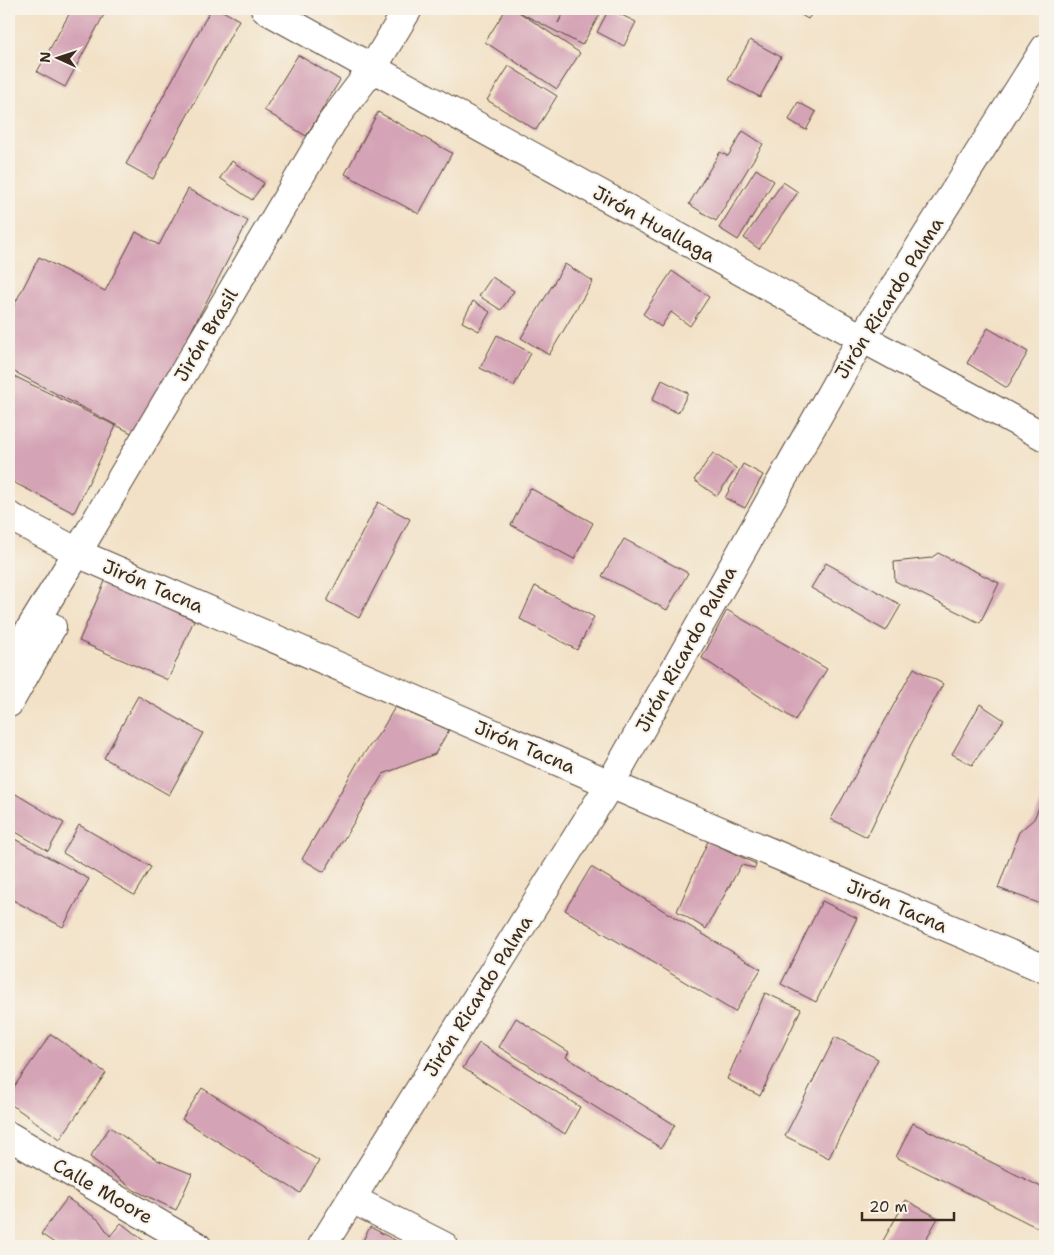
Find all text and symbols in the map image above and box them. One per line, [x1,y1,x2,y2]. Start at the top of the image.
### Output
north arrow [32,32,82,82]
text: N [36,51,54,63]
street label: Jirón Huallaga [588,180,720,268]
street label: Jirón Ricardo Palma [829,212,949,384]
street label: Jirón Brasil [168,284,244,386]
street label: Jirón Tacna [99,553,208,619]
street label: Jirón Ricardo Palma [630,561,742,737]
street label: Jirón Tacna [471,714,580,780]
street label: Jirón Tacna [843,873,952,939]
street label: Jirón Ricardo Palma [418,910,538,1082]
street label: Calle Moore [49,1152,157,1230]
scale bar [862,1190,954,1222]
text: 20 m [869,1197,908,1217]

